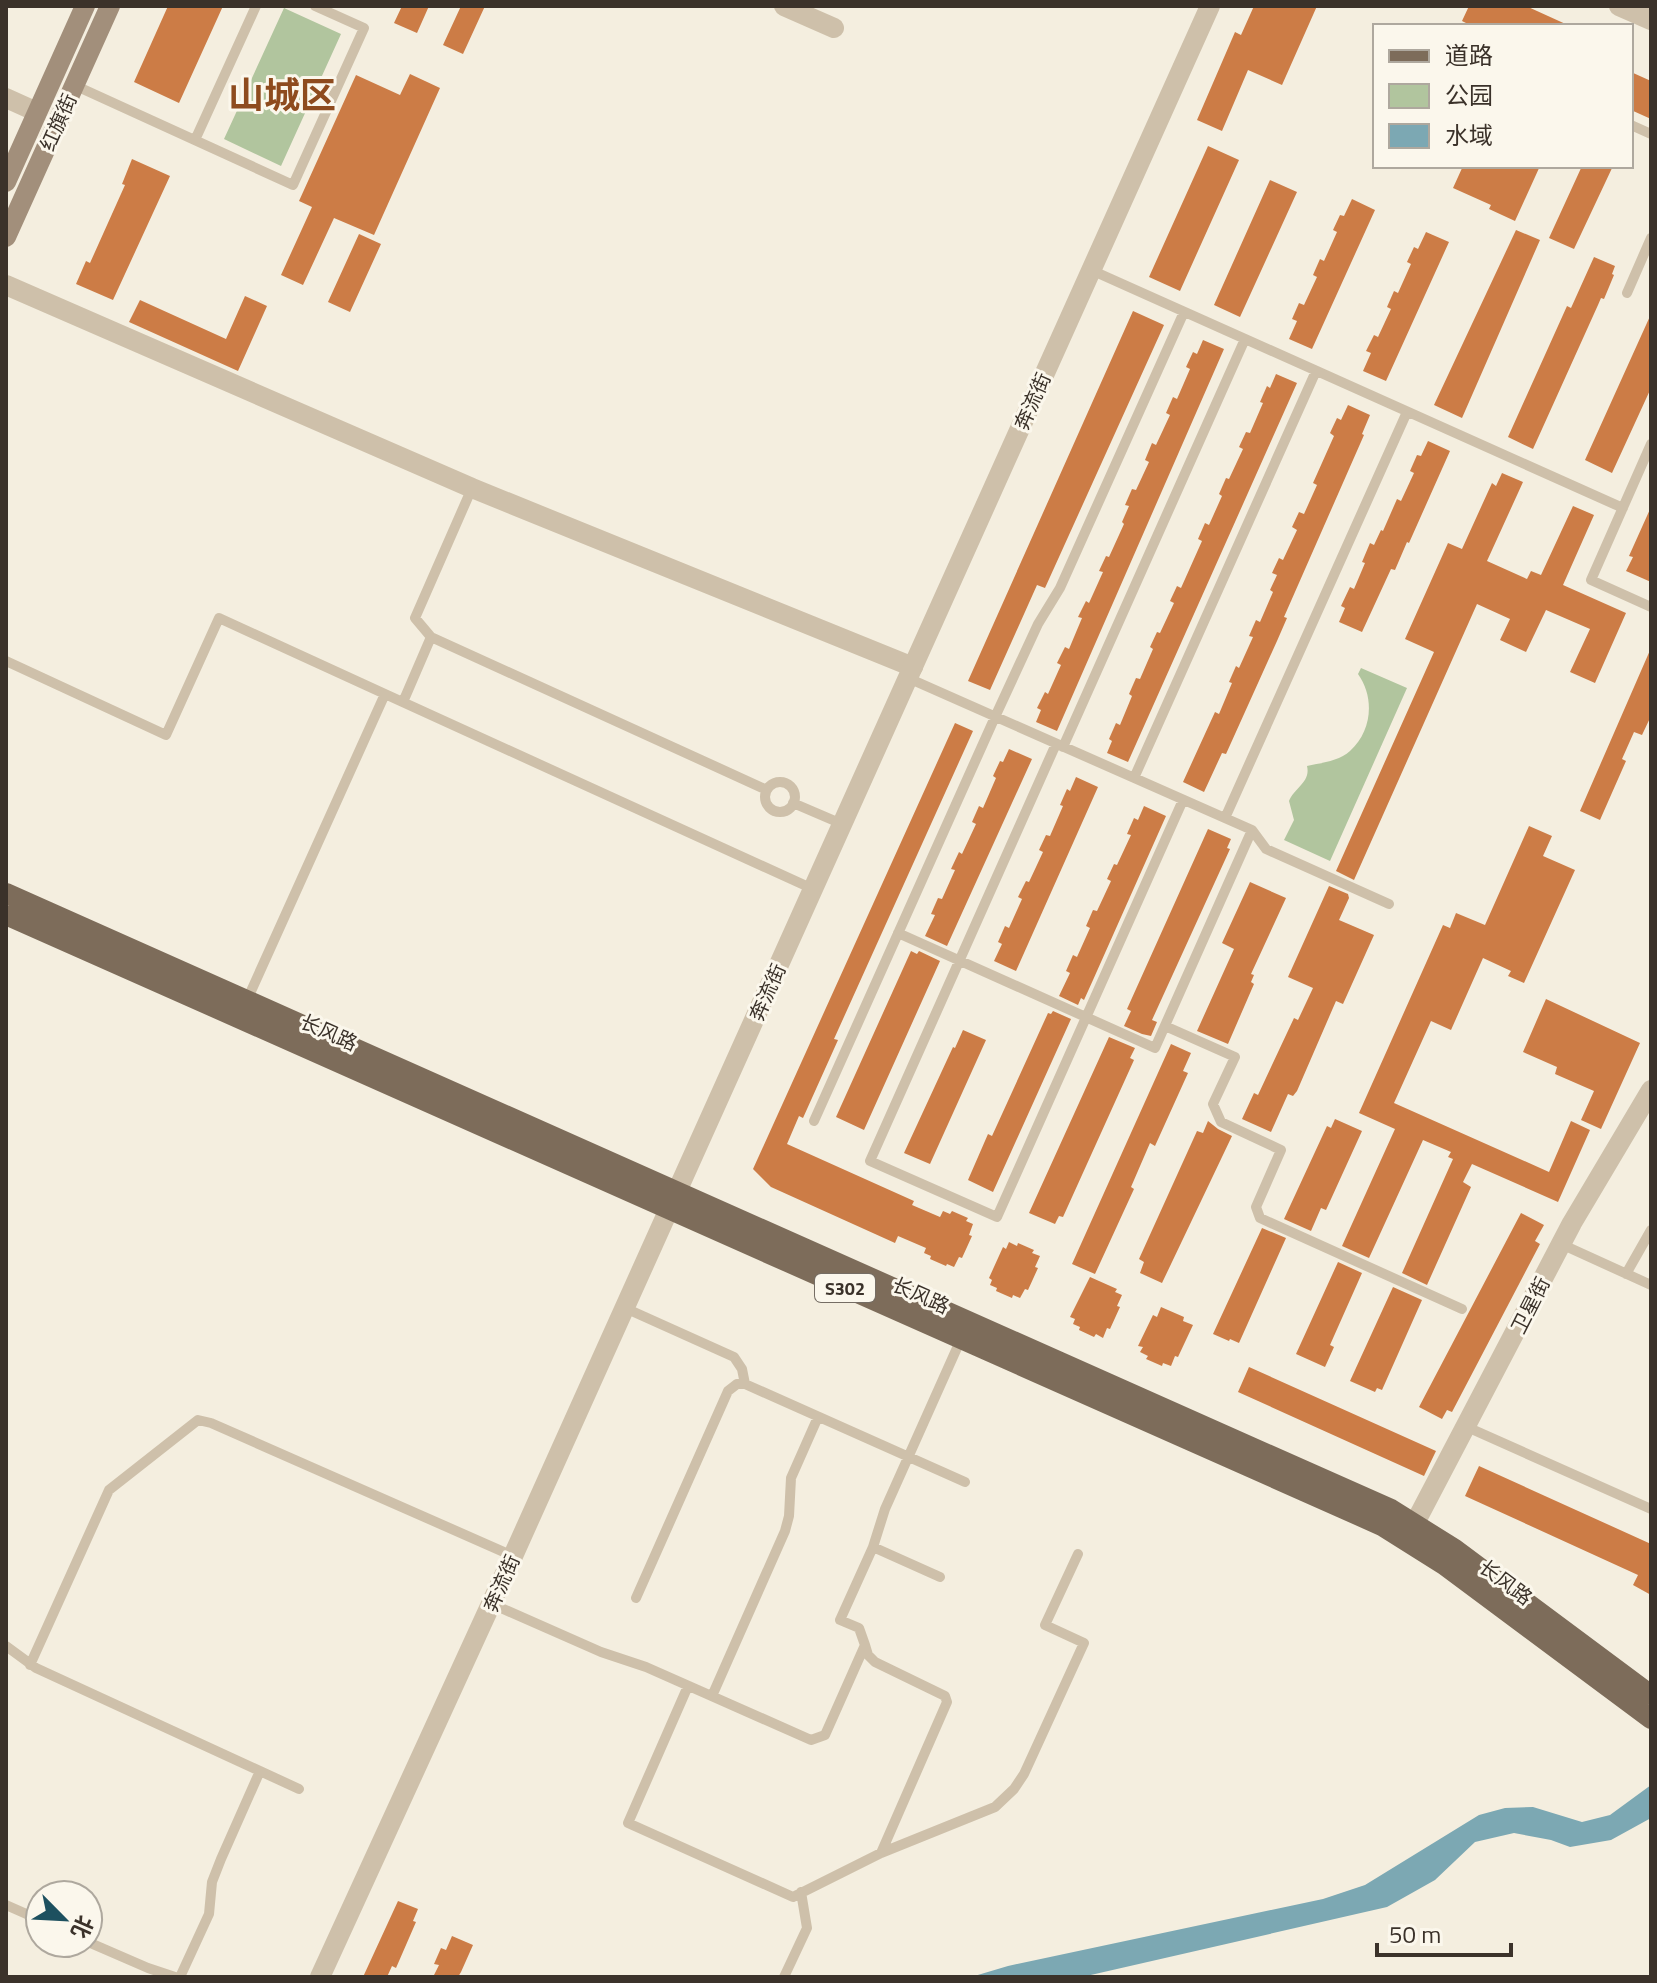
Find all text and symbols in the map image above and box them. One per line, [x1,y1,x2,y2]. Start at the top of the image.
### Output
legend [1373,24,1633,168]
text: 道路 [1445,37,1493,73]
district label: 山城区 [228,67,336,122]
text: 公园 [1445,77,1493,113]
street label: 红旗街 [32,88,84,156]
text: 水域 [1445,117,1493,153]
street label: 奔流街 [1006,367,1058,435]
street label: 奔流街 [741,958,793,1026]
street label: 长风路 [295,1006,363,1058]
street label: 长风路 [887,1269,955,1321]
street label: 卫星街 [1503,1271,1557,1339]
road number: S302 [815,1274,875,1302]
street label: 奔流街 [475,1549,527,1617]
street label: 长风路 [1473,1552,1539,1612]
north arrow [24,1879,104,1959]
scale bar [1377,1907,1511,1957]
text: 北 [62,1910,102,1944]
text: 50 m [1389,1916,1441,1952]

